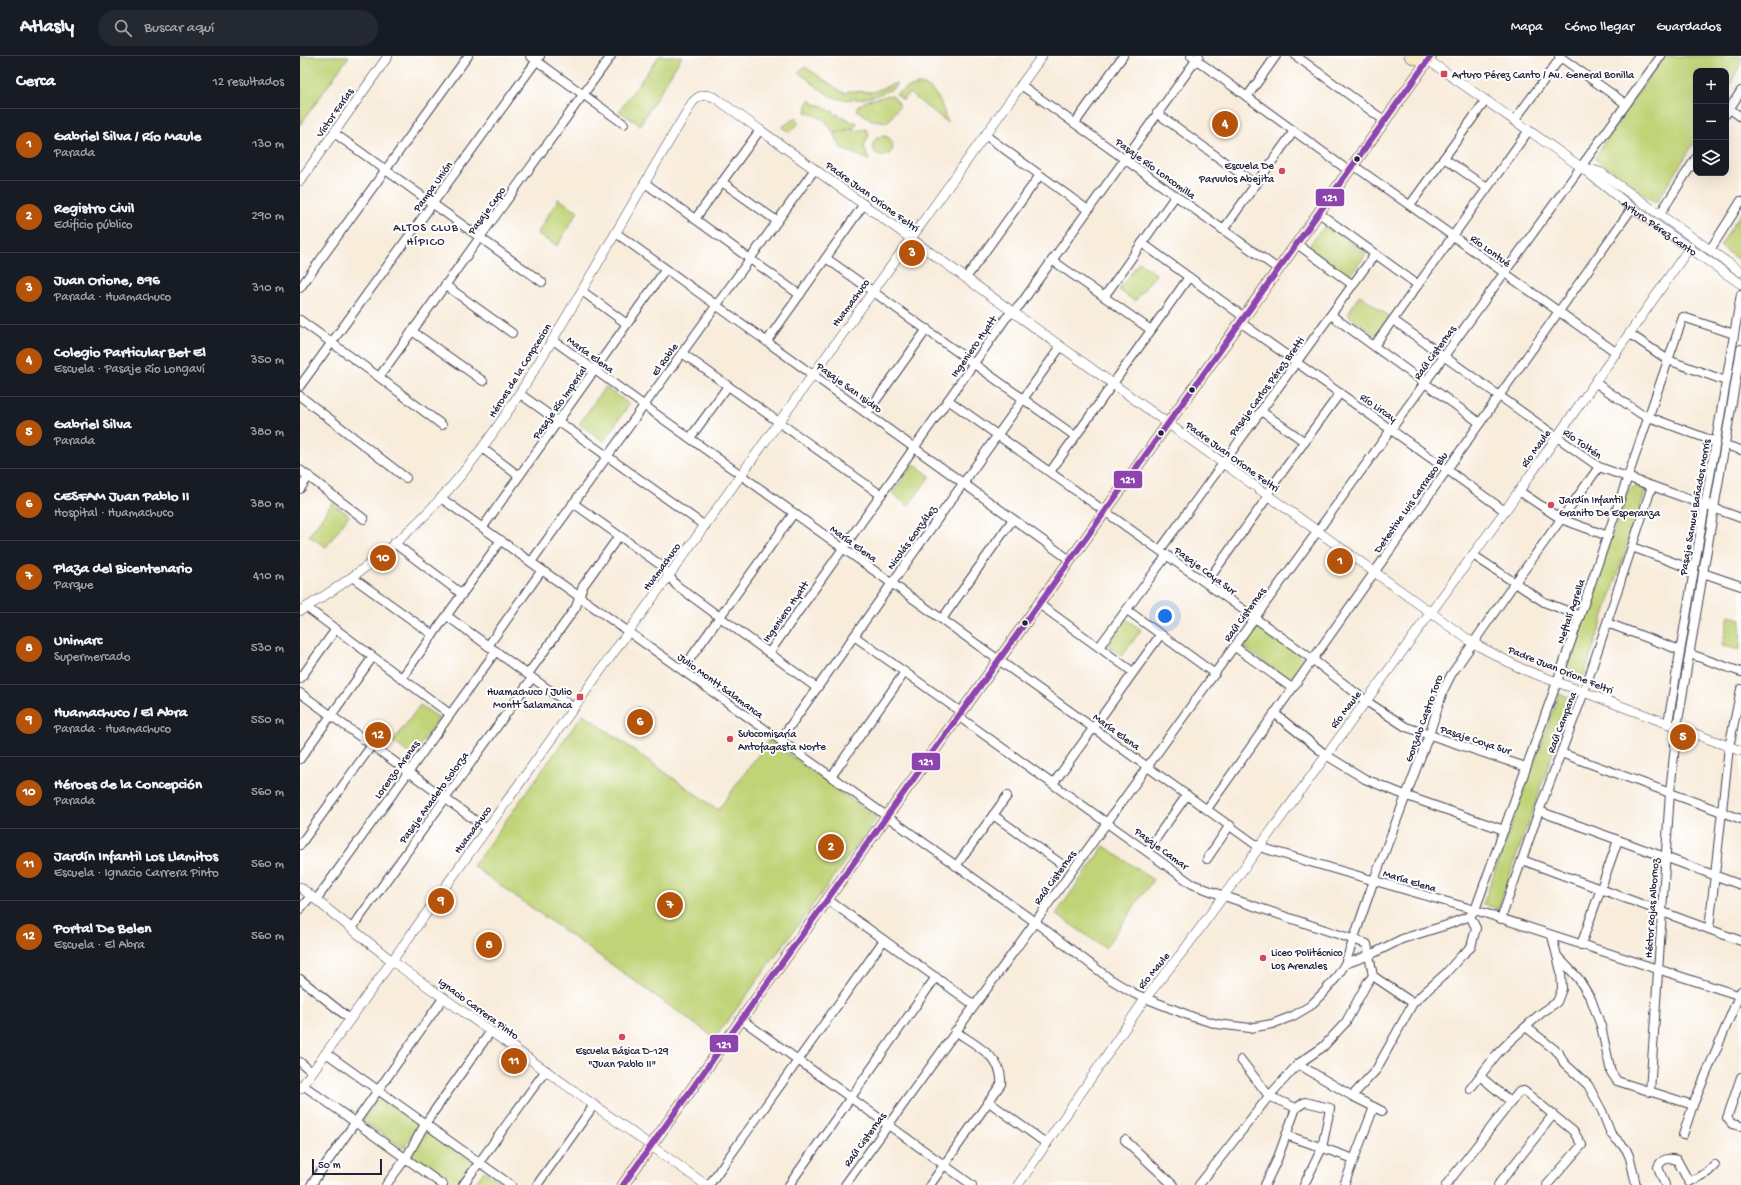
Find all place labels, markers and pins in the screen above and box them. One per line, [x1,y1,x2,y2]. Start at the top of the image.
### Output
marker: Arturo Pérez Canto / Av. General Bonilla [1439,69,1449,79]
place label: Arturo Pérez Canto / Av. General Bonilla [1452,70,1635,82]
pin: 4 [1212,109,1238,139]
unlabelled marker [1352,154,1362,164]
place label: Escuela De Parvulos Abejita [1198,161,1275,186]
marker: Escuela De Parvulos Abejita [1277,166,1287,176]
pin: 3 [899,238,925,268]
unlabelled marker [1187,385,1197,395]
unlabelled marker [1156,428,1166,438]
place label: Jardín Infantil Granito De Esperanza [1559,494,1661,520]
marker: Jardín Infantil Granito De Esperanza [1546,500,1556,510]
pin: 10 [370,543,396,573]
pin: 1 [1327,546,1353,576]
unlabelled marker [1020,618,1030,628]
place label: Huamachuco / Julio Montt Salamanca [487,687,573,712]
marker: Huamachuco / Julio Montt Salamanca [575,692,585,702]
pin: 6 [627,707,653,737]
pin: 12 [365,720,391,750]
pin: 5 [1670,722,1696,752]
place label: Subcomisaría Antofagasta Norte [738,729,826,754]
marker: Subcomisaría Antofagasta Norte [725,734,735,744]
pin: 2 [818,832,844,862]
pin: 9 [428,886,454,916]
pin: 7 [657,890,683,920]
pin: 8 [476,930,502,960]
place label: Liceo Politécnico Los Arenales [1271,948,1343,973]
marker: Liceo Politécnico Los Arenales [1258,953,1268,963]
marker: Escuela Básica D-129 "Juan Pablo II" [617,1032,627,1042]
pin: 11 [501,1046,527,1076]
place label: Escuela Básica D-129 "Juan Pablo II" [575,1046,669,1071]

